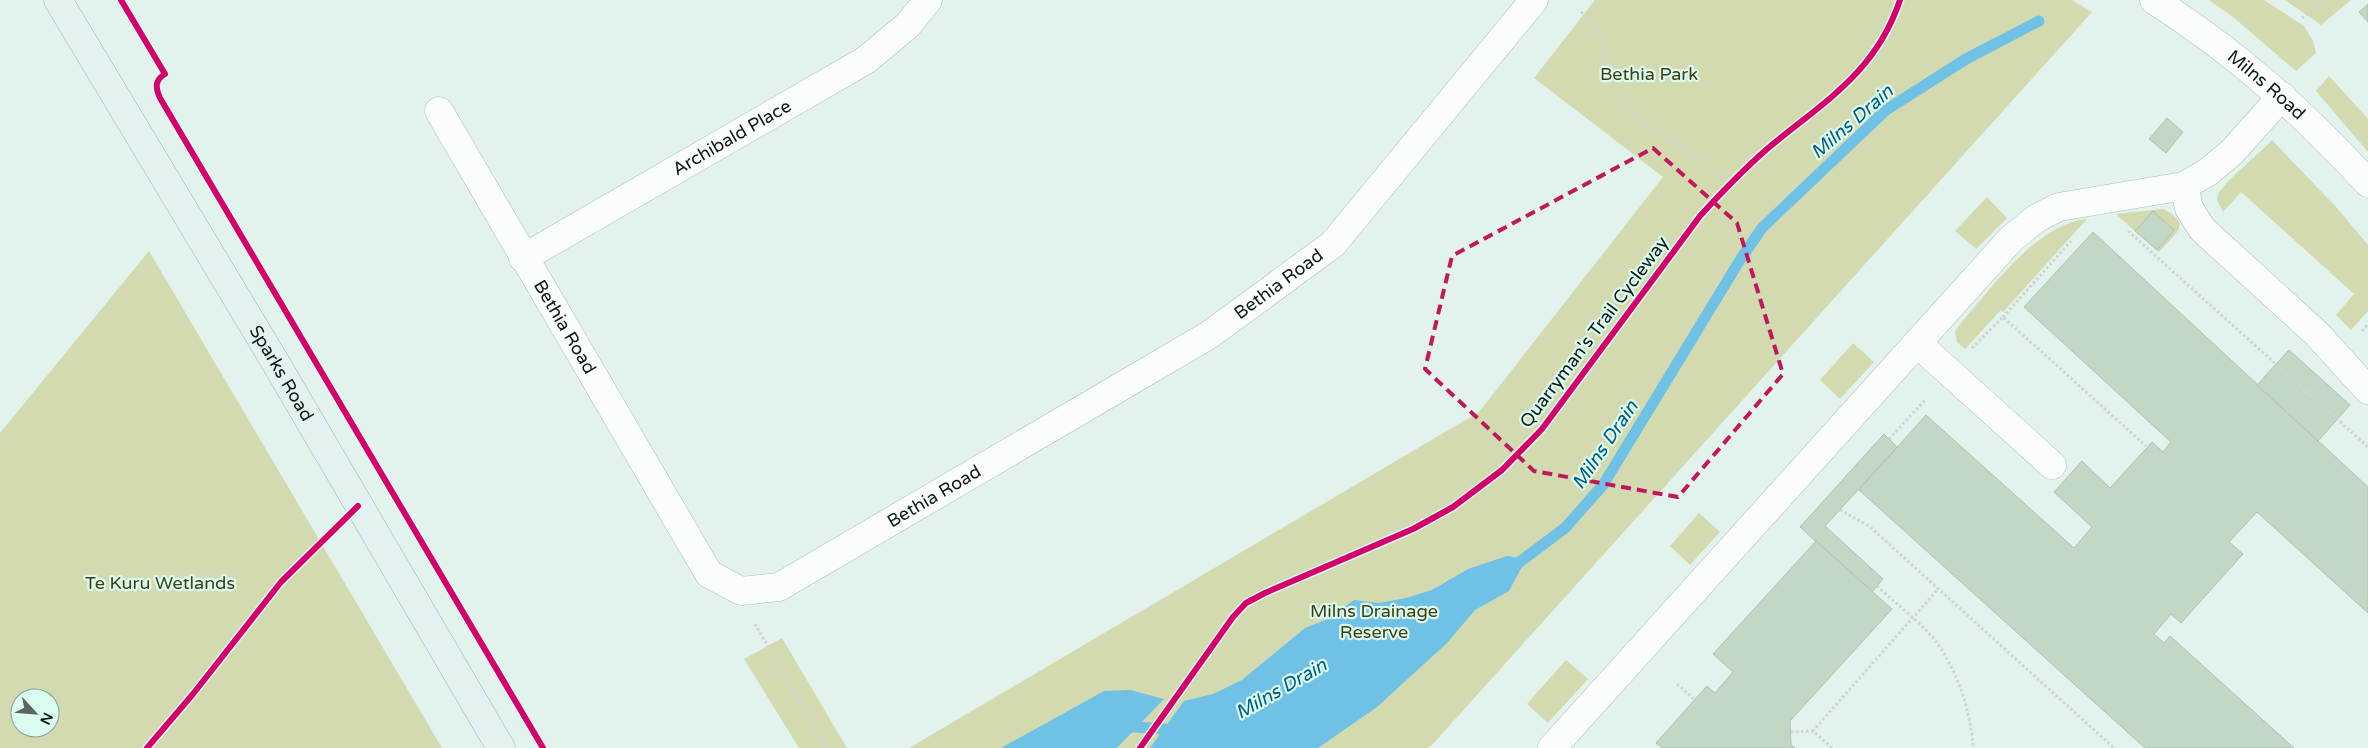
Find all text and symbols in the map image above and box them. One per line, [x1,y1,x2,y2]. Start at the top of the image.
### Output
street label: Milns Road [2223,45,2310,124]
park label: Bethia Park [1600,63,1698,85]
water label: Milns Drain [1806,80,1898,164]
street label: Archibald Place [668,95,795,180]
street label: Quarryman's Trail Cycleway [1515,232,1673,432]
street label: Bethia Road [1230,244,1327,324]
street label: Bethia Road [529,276,601,378]
street label: Sparks Road [245,321,318,425]
water label: Milns Drain [1567,396,1643,493]
street label: Bethia Road [883,460,985,532]
park label: Te Kuru Wetlands [85,572,235,594]
park label: Milns Drainage Reserve [1310,600,1438,643]
water label: Milns Drain [1231,654,1331,724]
north arrow [10,688,60,738]
text: N [36,710,56,727]

